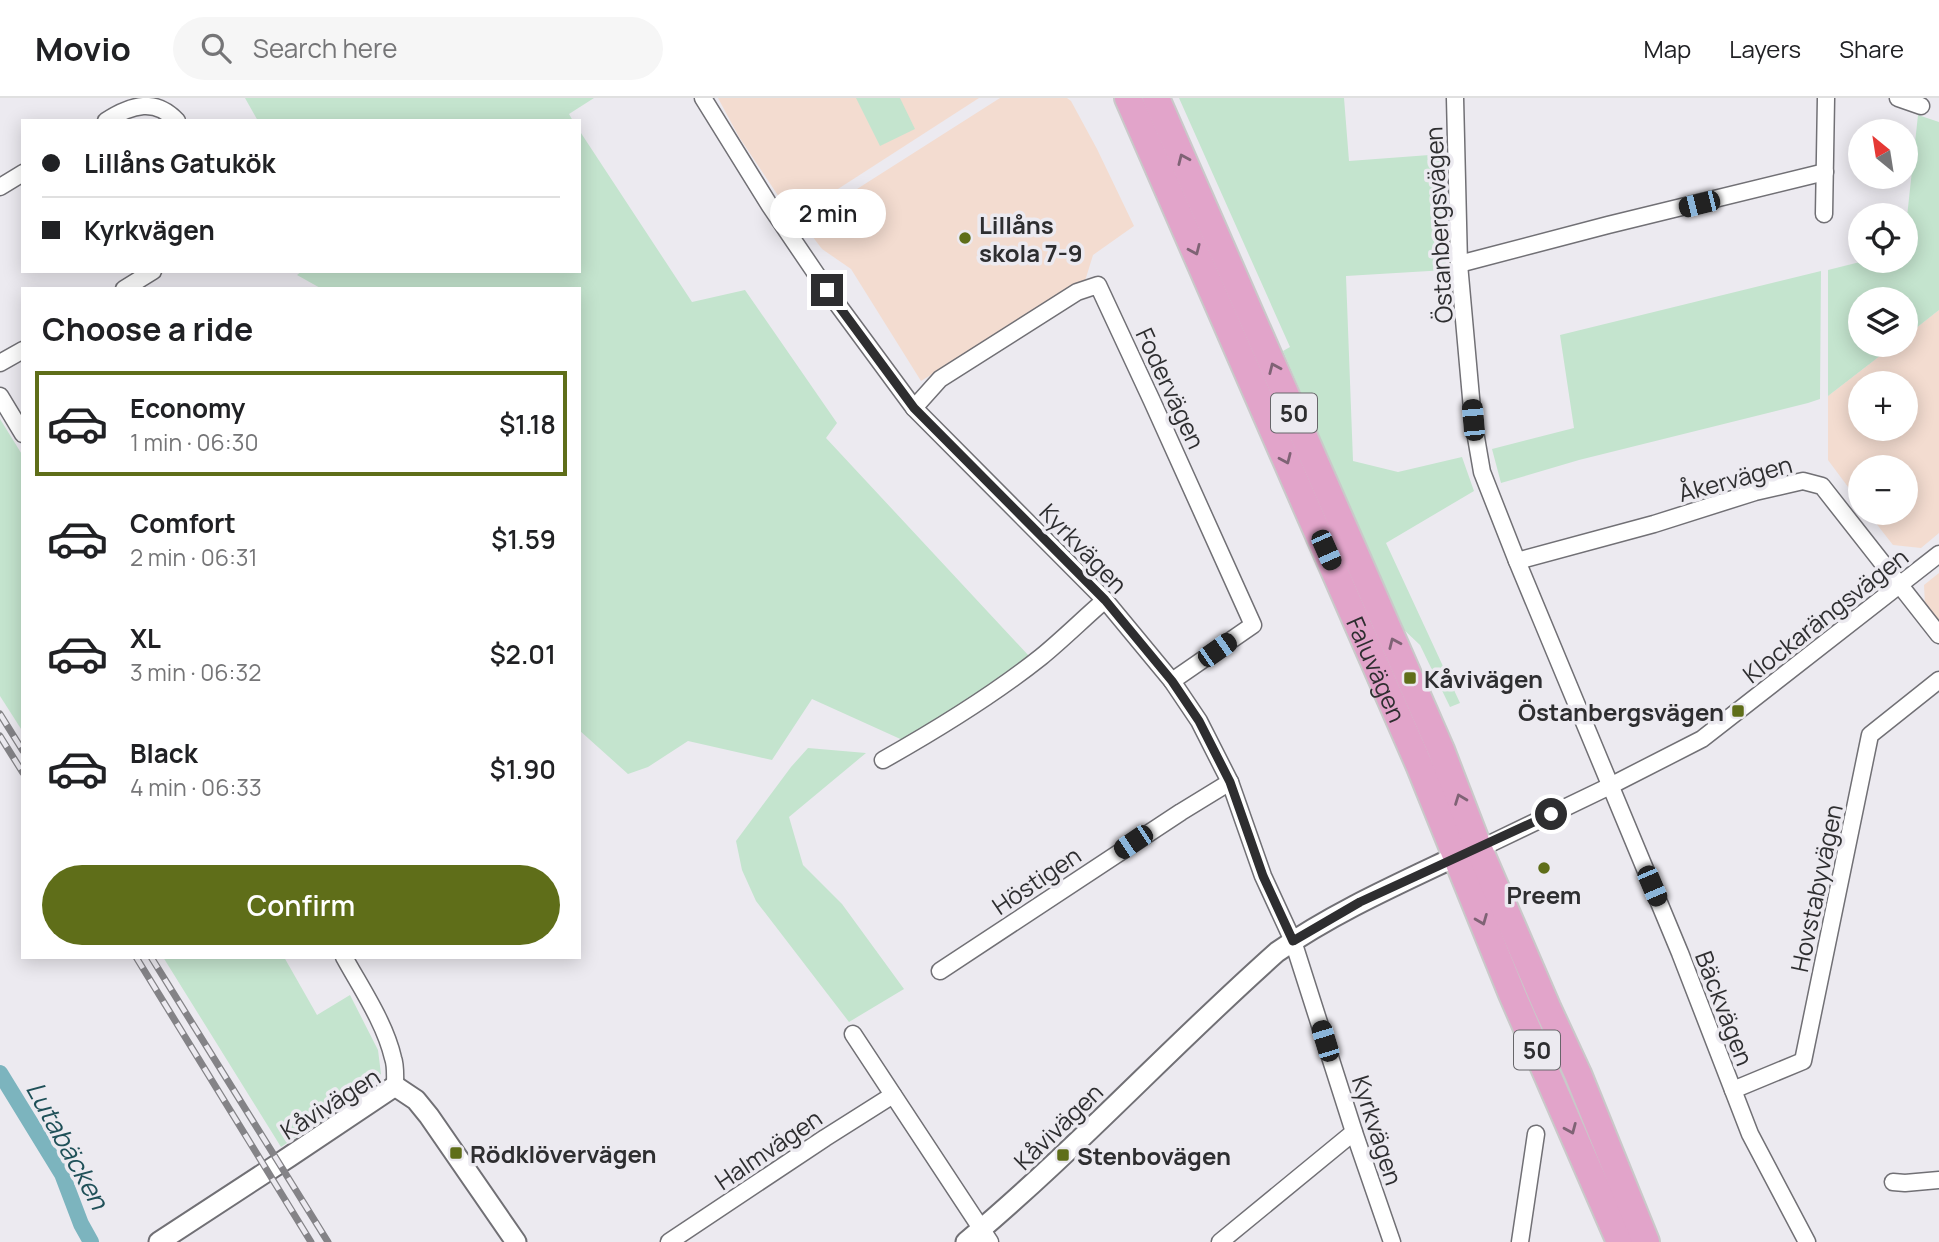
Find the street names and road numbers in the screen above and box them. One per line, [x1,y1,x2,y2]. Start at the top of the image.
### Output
street label: Östanbergsvägen [1416,126,1460,324]
street label: Fodervägen [1129,322,1213,454]
road number: 50 [1271,394,1317,432]
street label: Åkervägen [1674,447,1796,509]
street label: Kyrkvägen [1033,496,1135,600]
street label: Klockarängsvägen [1735,540,1915,690]
street label: Faluvägen [1340,611,1415,727]
street label: Hovstabyvägen [1782,801,1850,975]
street label: Höstigen [985,838,1087,922]
street label: Bäckvägen [1688,946,1762,1070]
road number: 50 [1514,1030,1560,1070]
street label: Kåvivägen [274,1059,386,1147]
street label: Kyrkvägen [1345,1071,1411,1189]
street label: Kåvivägen [1006,1075,1110,1177]
street label: Halmvägen [708,1101,828,1197]

